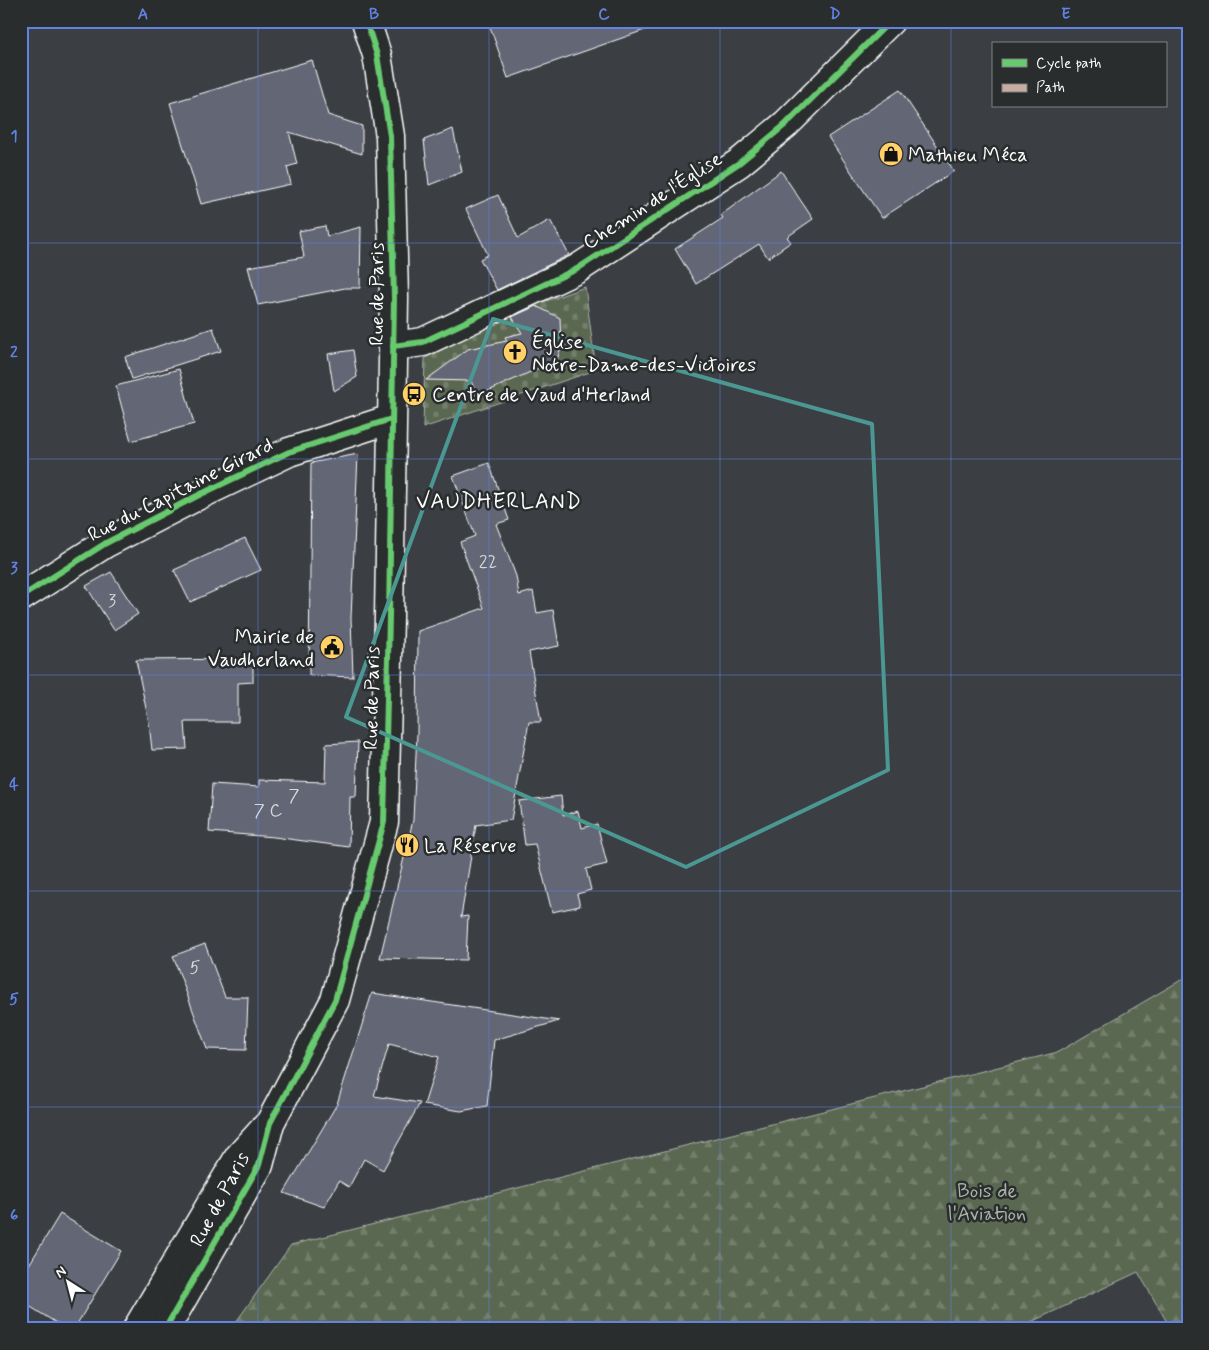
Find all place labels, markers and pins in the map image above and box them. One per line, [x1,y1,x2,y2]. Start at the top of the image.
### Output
shop icon: Mathieu Méca [878,141,904,167]
place label: Mathieu Méca [908,142,1027,169]
place label: Église Notre-Dame-des-Victoires [532,329,756,379]
church icon: Église Notre-Dame-des-Victoires [502,339,528,365]
bus stop icon: Centre de Vaud d'Herland [401,381,427,407]
place label: Centre de Vaud d'Herland [432,382,650,409]
place label: Mairie de Vaudherland [208,624,314,674]
public building icon: Mairie de Vaudherland [319,634,345,660]
restaurant icon: La Réserve [394,832,420,858]
place label: La Réserve [424,833,516,860]

